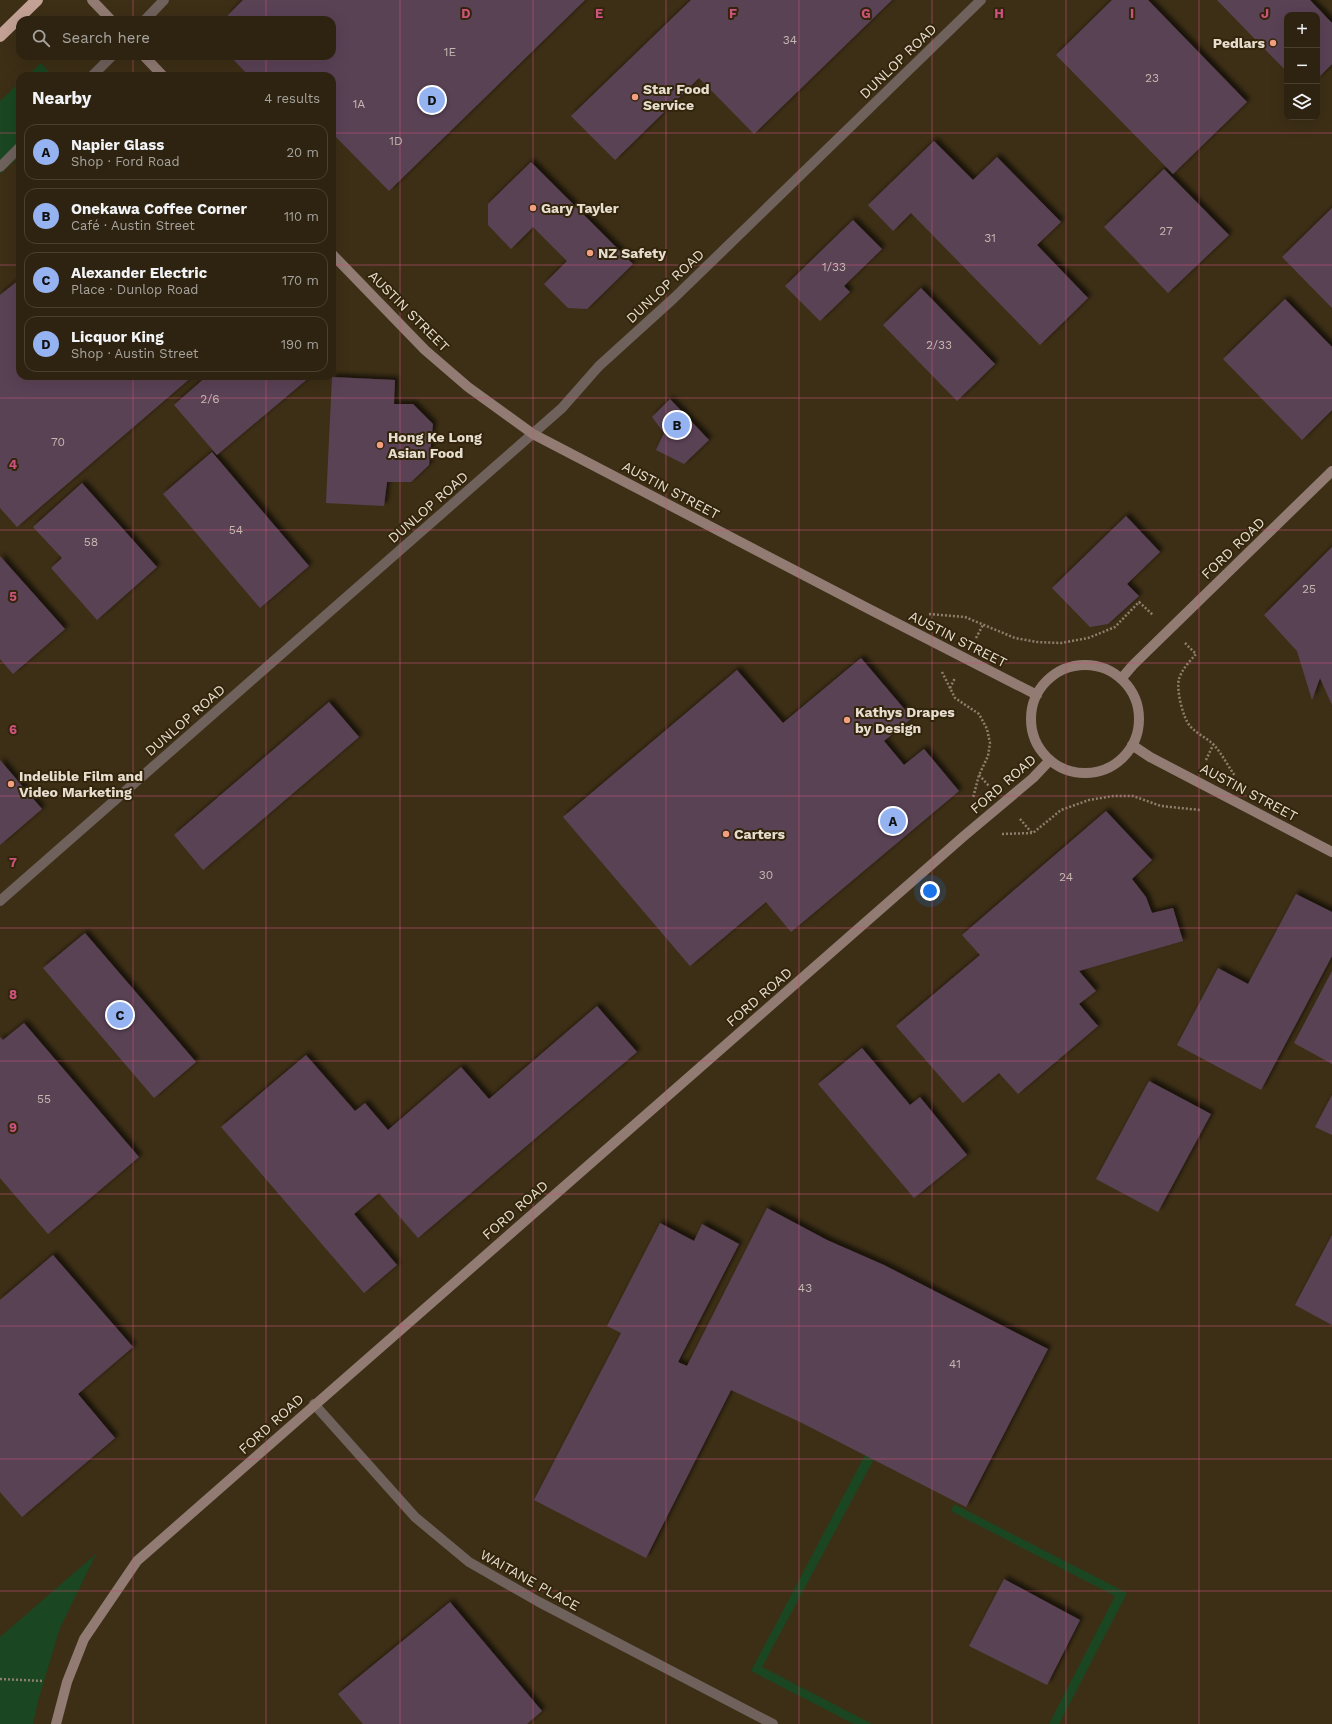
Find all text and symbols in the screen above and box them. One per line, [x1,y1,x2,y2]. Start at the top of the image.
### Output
text: D [461,6,471,21]
text: E [595,6,603,21]
text: F [729,6,737,21]
text: G [861,6,871,21]
text: H [994,6,1004,21]
text: I [1130,6,1134,21]
text: J [1261,6,1269,21]
map controls [1284,12,1320,120]
button: + [1284,12,1320,48]
search box [16,16,336,60]
street label: DUNLOP ROAD [856,20,940,102]
icon: search [30,27,52,49]
text: Search here [62,29,150,47]
house number: 34 [783,33,797,47]
place label: Pedlars [1213,35,1266,51]
marker: Pedlars [1268,38,1278,48]
house number: 1E [444,45,457,59]
button: − [1284,48,1320,84]
house number: 23 [1145,71,1159,85]
place label: Star Food Service [643,81,710,113]
button: layers [1284,84,1320,120]
pin: D [419,85,445,115]
text: Nearby [32,88,91,108]
text: 4 results [264,91,320,106]
marker: Star Food Service [630,92,640,102]
house number: 1A [353,97,365,111]
house number: 1D [389,134,403,148]
text: Napier Glass [71,136,164,154]
text: A [42,145,50,160]
text: 20 m [287,145,319,160]
text: Shop · Ford Road [71,154,180,169]
text: Onekawa Coffee Corner [71,200,247,218]
place label: Gary Tayler [541,200,619,216]
marker: Gary Tayler [528,203,538,213]
text: B [42,209,50,224]
text: 110 m [284,209,319,224]
text: Café · Austin Street [71,218,195,233]
house number: 27 [1159,224,1173,238]
house number: 31 [984,231,996,245]
place label: NZ Safety [598,245,666,261]
street label: DUNLOP ROAD [623,246,707,326]
marker: NZ Safety [585,248,595,258]
house number: 1/33 [822,260,846,274]
text: Alexander Electric [71,264,207,282]
street label: AUSTIN STREET [365,267,453,355]
text: C [42,273,50,288]
text: 170 m [282,273,319,288]
text: Place · Dunlop Road [71,282,198,297]
text: Licquor King [71,328,164,346]
text: D [41,337,51,352]
text: 190 m [281,337,319,352]
house number: 2/33 [926,338,952,352]
text: Shop · Austin Street [71,346,198,361]
house number: 2/6 [200,392,220,406]
pin: B [664,410,690,440]
place label: Hong Ke Long Asian Food [388,429,482,461]
house number: 70 [51,435,65,449]
marker: Hong Ke Long Asian Food [375,440,385,450]
text: 4 [9,457,18,472]
street label: AUSTIN STREET [620,458,723,523]
street label: DUNLOP ROAD [385,468,471,546]
street label: FORD ROAD [1198,514,1268,582]
house number: 54 [229,523,243,537]
house number: 58 [84,535,98,549]
house number: 25 [1302,582,1316,596]
text: 5 [9,589,17,604]
street label: AUSTIN STREET [906,607,1010,671]
street label: DUNLOP ROAD [142,681,228,759]
place label: Kathys Drapes by Design [855,704,955,736]
marker: Kathys Drapes by Design [842,715,852,725]
text: 6 [9,722,17,737]
street label: FORD ROAD [967,751,1039,817]
street label: AUSTIN STREET [1198,760,1301,825]
place label: Indelible Film and Video Marketing [19,768,143,800]
marker: Indelible Film and Video Marketing [6,779,16,789]
pin: A [880,806,906,836]
place label: Carters [734,826,786,842]
marker: Carters [721,829,731,839]
text: 7 [9,855,17,870]
house number: 30 [759,868,773,882]
house number: 24 [1059,870,1073,884]
your location [920,881,940,901]
street label: FORD ROAD [723,964,795,1030]
text: 8 [9,987,17,1002]
pin: C [107,1000,133,1030]
house number: 55 [37,1092,51,1106]
text: 9 [9,1120,17,1135]
street label: FORD ROAD [479,1177,551,1243]
house number: 43 [798,1281,812,1295]
house number: 41 [949,1357,961,1371]
street label: FORD ROAD [235,1391,307,1457]
street label: WAITANE PLACE [478,1546,583,1614]

